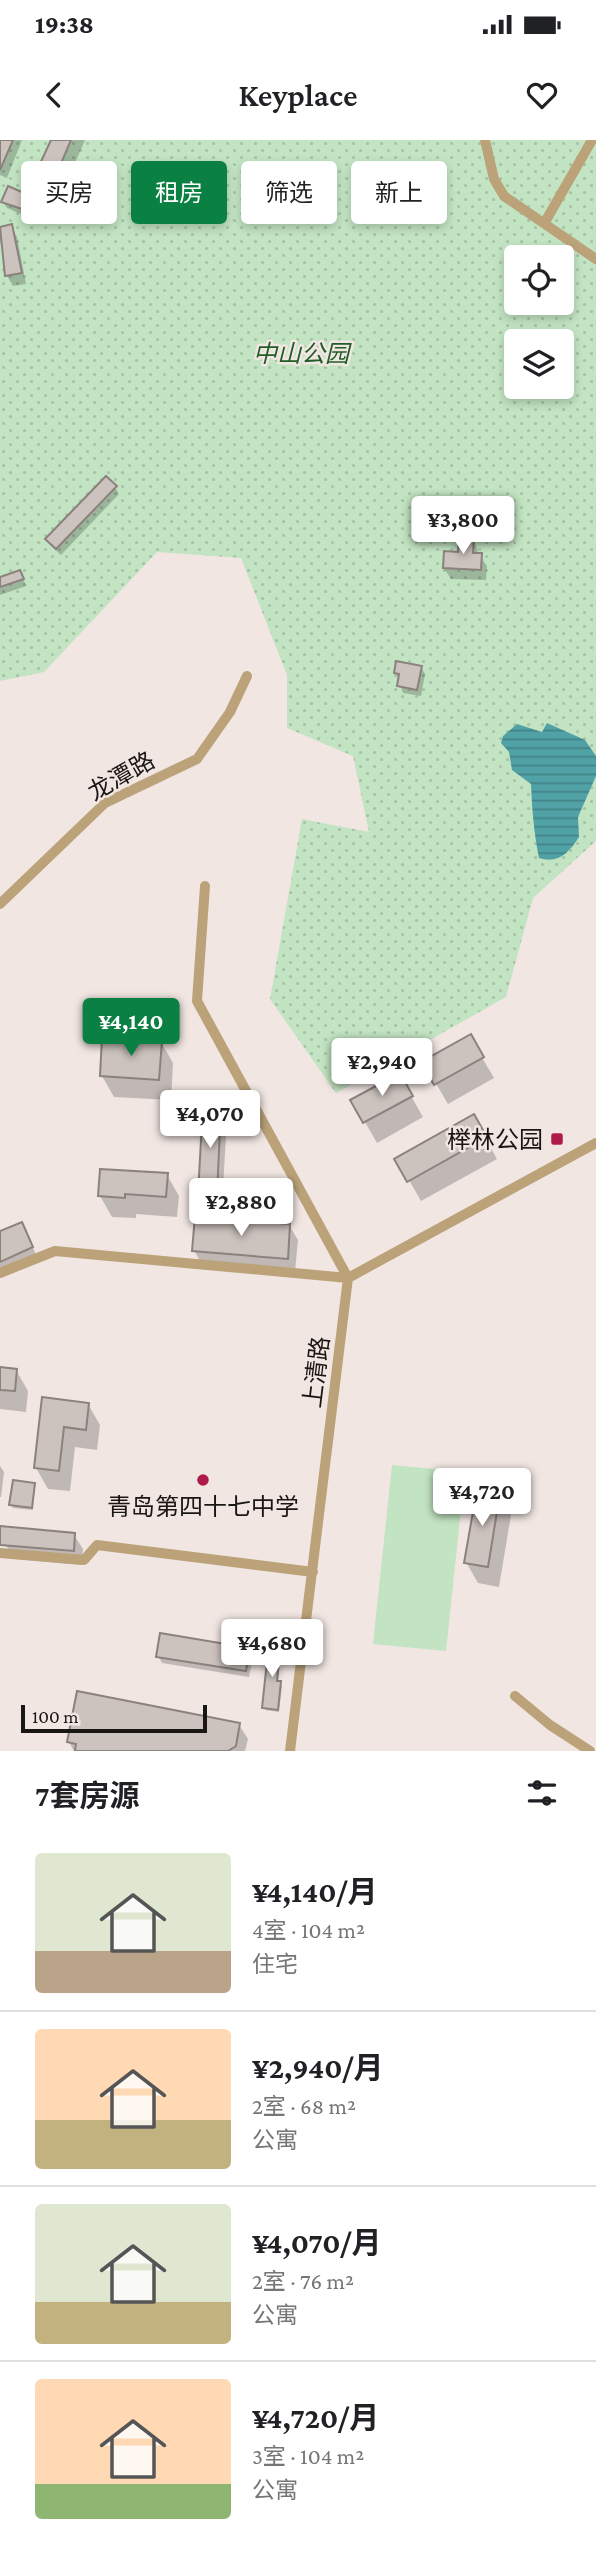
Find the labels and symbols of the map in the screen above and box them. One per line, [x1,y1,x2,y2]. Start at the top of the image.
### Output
park label: 中山公园 [253,340,352,367]
pin: ¥3,800 [406,496,520,556]
street label: 龙潭路 [83,746,159,806]
pin: ¥4,140 [74,998,188,1058]
pin: ¥2,940 [325,1038,439,1098]
pin: ¥4,070 [153,1090,267,1150]
place label: 榉林公园 [447,1126,543,1153]
marker: 榉林公园 [549,1131,565,1147]
pin: ¥2,880 [184,1178,298,1238]
street label: 上清路 [298,1335,334,1409]
pin: ¥4,720 [425,1468,539,1528]
marker: 青岛第四十七中学 [195,1472,211,1488]
place label: 青岛第四十七中学 [107,1493,299,1520]
pin: ¥4,680 [215,1620,329,1679]
scale bar [21,1702,206,1734]

